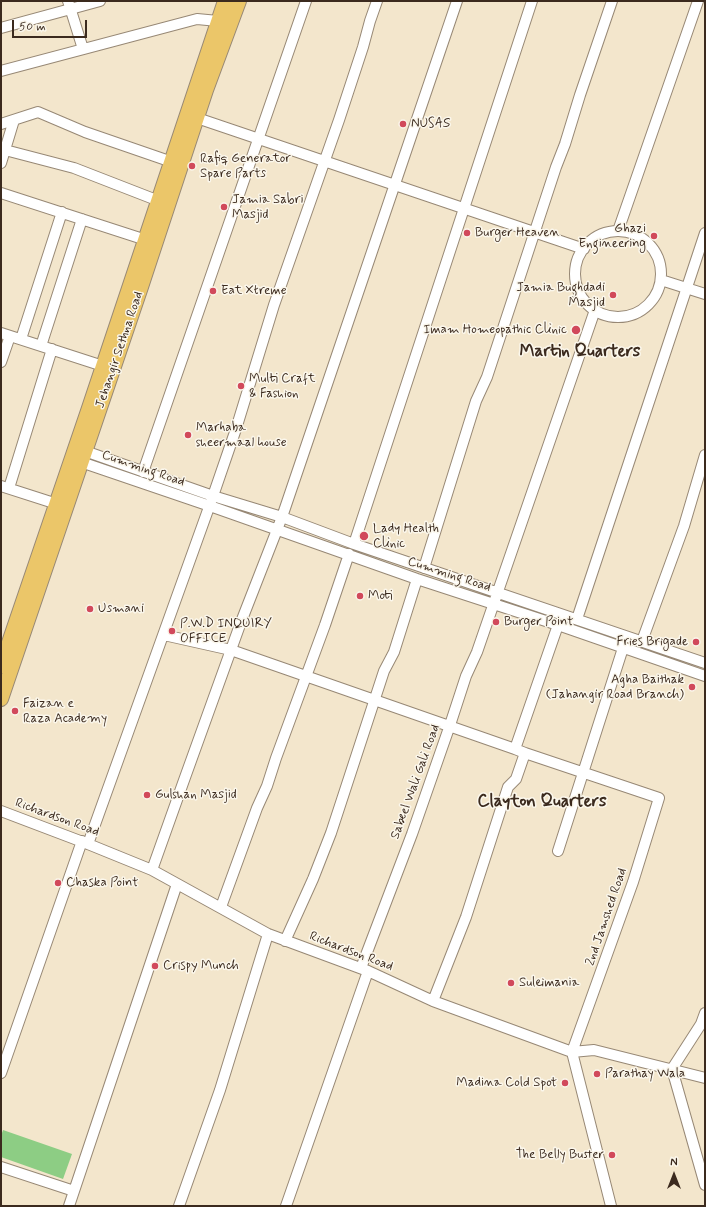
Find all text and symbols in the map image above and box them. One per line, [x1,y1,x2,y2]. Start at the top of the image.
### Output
scale bar [14,12,89,38]
text: 50 m [19,19,46,35]
place label: NUSAS [411,116,450,132]
marker: NUSAS [398,119,408,129]
place label: Rafiq Generator Spare Parts [200,151,291,182]
marker: Rafiq Generator Spare Parts [187,161,197,171]
place label: Jamia Sabri Masjid [232,192,304,223]
marker: Jamia Sabri Masjid [219,202,229,212]
place label: Ghazi Engineering [578,221,646,252]
place label: Burger Heaven [475,225,560,241]
marker: Burger Heaven [462,228,472,238]
marker: Ghazi Engineering [649,231,659,241]
place label: Jamia Bughdadi Masjid [516,280,605,311]
place label: Eat Xtreme [221,283,287,299]
marker: Eat Xtreme [208,286,218,296]
street label: Jehangir Sethna Road [93,290,147,410]
marker: Jamia Bughdadi Masjid [608,290,618,300]
place label: Imam Homeopathic Clinic [423,322,567,338]
marker: Imam Homeopathic Clinic [570,324,582,336]
district label: Martin Quarters [520,342,640,362]
place label: Multi Craft & Fashion [249,371,315,402]
marker: Multi Craft & Fashion [236,381,246,391]
place label: Marhaba sheermaal house [196,420,287,451]
marker: Marhaba sheermaal house [183,430,193,440]
street label: Cumming Road [99,448,187,490]
place label: Lady Health Clinic [373,521,439,552]
marker: Lady Health Clinic [358,530,370,542]
street label: Cumming Road [405,554,493,596]
place label: Moti [368,588,392,604]
marker: Moti [355,591,365,601]
place label: Usmani [98,601,144,617]
marker: Usmani [85,604,95,614]
place label: Burger Point [504,614,573,630]
place label: P.W.D INQUIRY OFFICE [180,616,272,647]
marker: Burger Point [491,617,501,627]
marker: P.W.D INQUIRY OFFICE [167,626,177,636]
place label: Fries Brigade [617,634,688,650]
marker: Fries Brigade [691,637,701,647]
place label: Agha Baithak (Jahangir Road Branch) [546,672,684,703]
marker: Agha Baithak (Jahangir Road Branch) [687,682,697,692]
place label: Faizan e Raza Academy [23,696,107,727]
marker: Faizan e Raza Academy [10,706,20,716]
street label: Sabeel Wali Gali Road [388,722,444,842]
place label: Gulshan Masjid [155,787,237,803]
marker: Gulshan Masjid [142,790,152,800]
district label: Clayton Quarters [477,792,607,812]
street label: Richardson Road [13,796,101,840]
street label: 2nd Jamshed Road [583,866,631,968]
place label: Chaska Point [66,875,138,891]
marker: Chaska Point [53,878,63,888]
street label: Richardson Road [307,929,395,975]
place label: Crispy Munch [163,958,239,974]
marker: Crispy Munch [150,961,160,971]
place label: Suleimania [519,975,579,991]
marker: Suleimania [506,978,516,988]
place label: Parathay Wala [605,1066,685,1082]
marker: Parathay Wala [592,1069,602,1079]
place label: Madina Cold Spot [456,1075,557,1091]
marker: Madina Cold Spot [560,1078,570,1088]
place label: The Belly Buster [516,1147,604,1163]
marker: The Belly Buster [607,1150,617,1160]
north arrow [654,1155,694,1195]
text: N [670,1156,678,1170]

